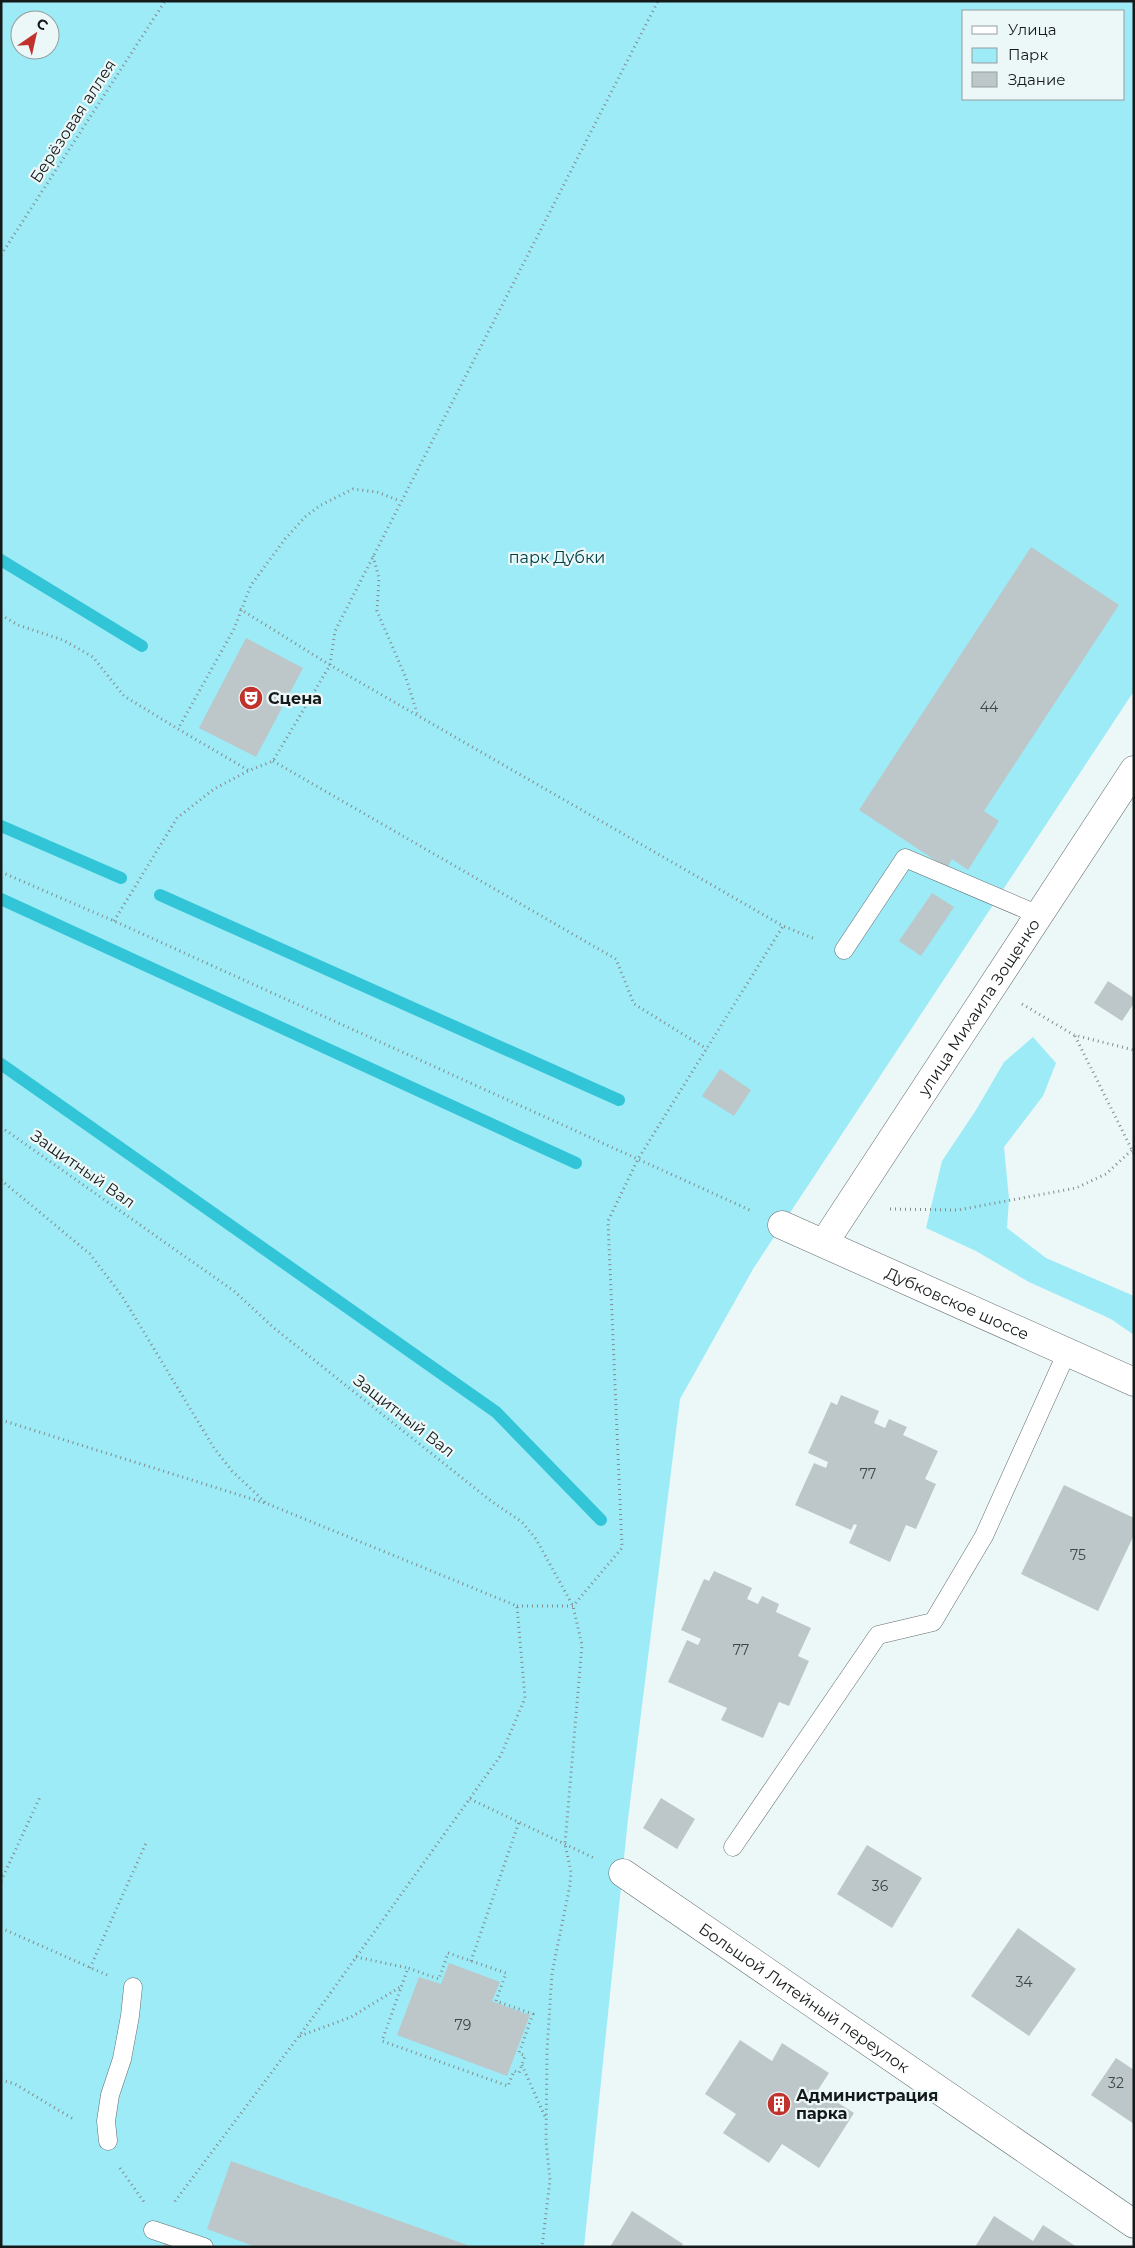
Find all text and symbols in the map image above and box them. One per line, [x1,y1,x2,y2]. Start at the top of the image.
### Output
north arrow [10,10,60,60]
legend [962,10,1125,100]
text: С [33,14,52,35]
text: Улица [1008,20,1056,39]
text: Парк [1008,45,1048,64]
street label: Берёзовая аллея [26,56,120,186]
text: Здание [1008,70,1066,89]
park label: парк Дубки [509,548,605,567]
theatre icon: Сцена [238,685,264,711]
place label: Сцена [268,689,322,708]
house number: 44 [980,698,999,716]
street label: улица Михаила Зощенко [913,915,1043,1100]
street label: Защитный Вал [27,1126,139,1212]
street label: Дубковское шоссе [882,1263,1032,1344]
street label: Защитный Вал [350,1371,458,1461]
house number: 77 [860,1465,876,1483]
house number: 75 [1070,1546,1086,1564]
house number: 77 [733,1641,749,1659]
house number: 36 [872,1877,889,1895]
street label: Большой Литейный переулок [696,1919,914,2077]
house number: 34 [1015,1973,1033,1991]
house number: 79 [455,2016,471,2034]
house number: 32 [1108,2074,1124,2092]
place label: Администрация парка [796,2086,938,2123]
building icon: Администрация парка [766,2091,792,2117]

